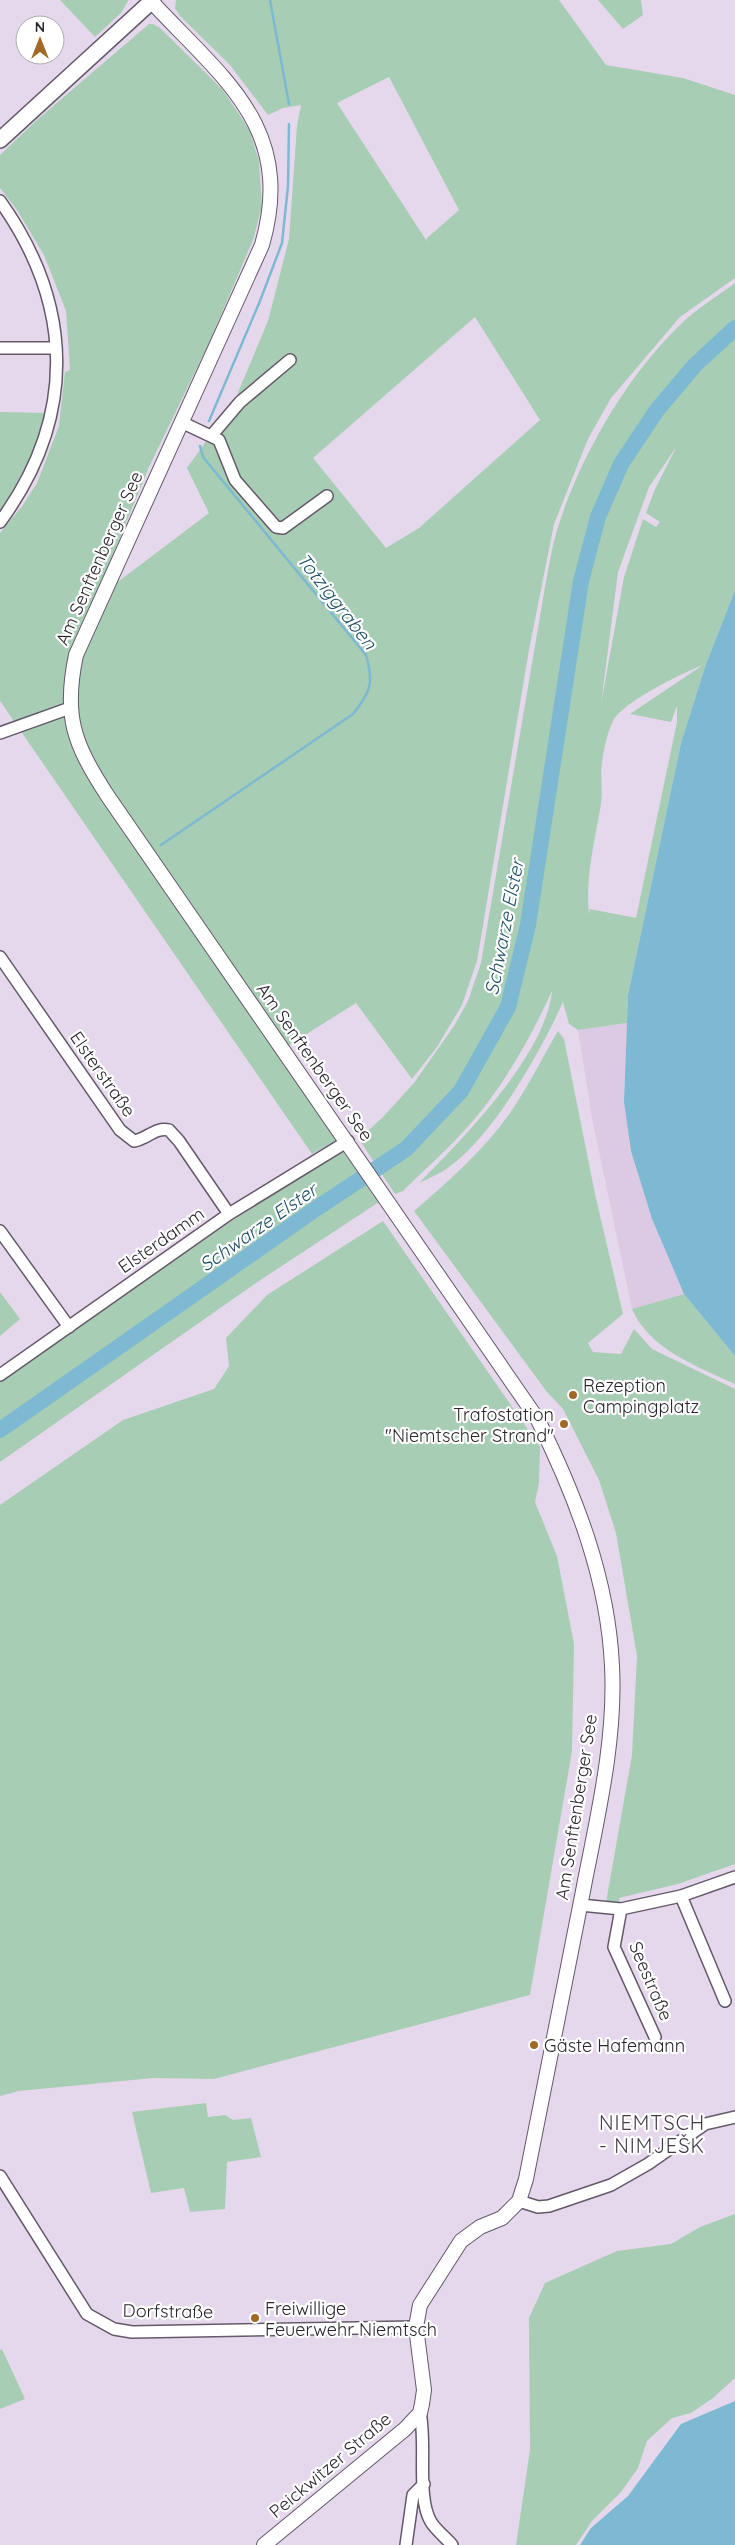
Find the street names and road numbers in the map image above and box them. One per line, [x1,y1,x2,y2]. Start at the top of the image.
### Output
street label: Am Senftenberger See [50,468,148,648]
street label: Am Senftenberger See [252,978,378,1146]
street label: Elsterstraße [65,1027,141,1121]
street label: Elsterdamm [113,1202,209,1278]
street label: Am Senftenberger See [550,1712,602,1902]
street label: Seestraße [624,1938,678,2024]
street label: Dorfstraße [122,2299,214,2323]
street label: Peickwitzer Straße [264,2407,396,2523]

